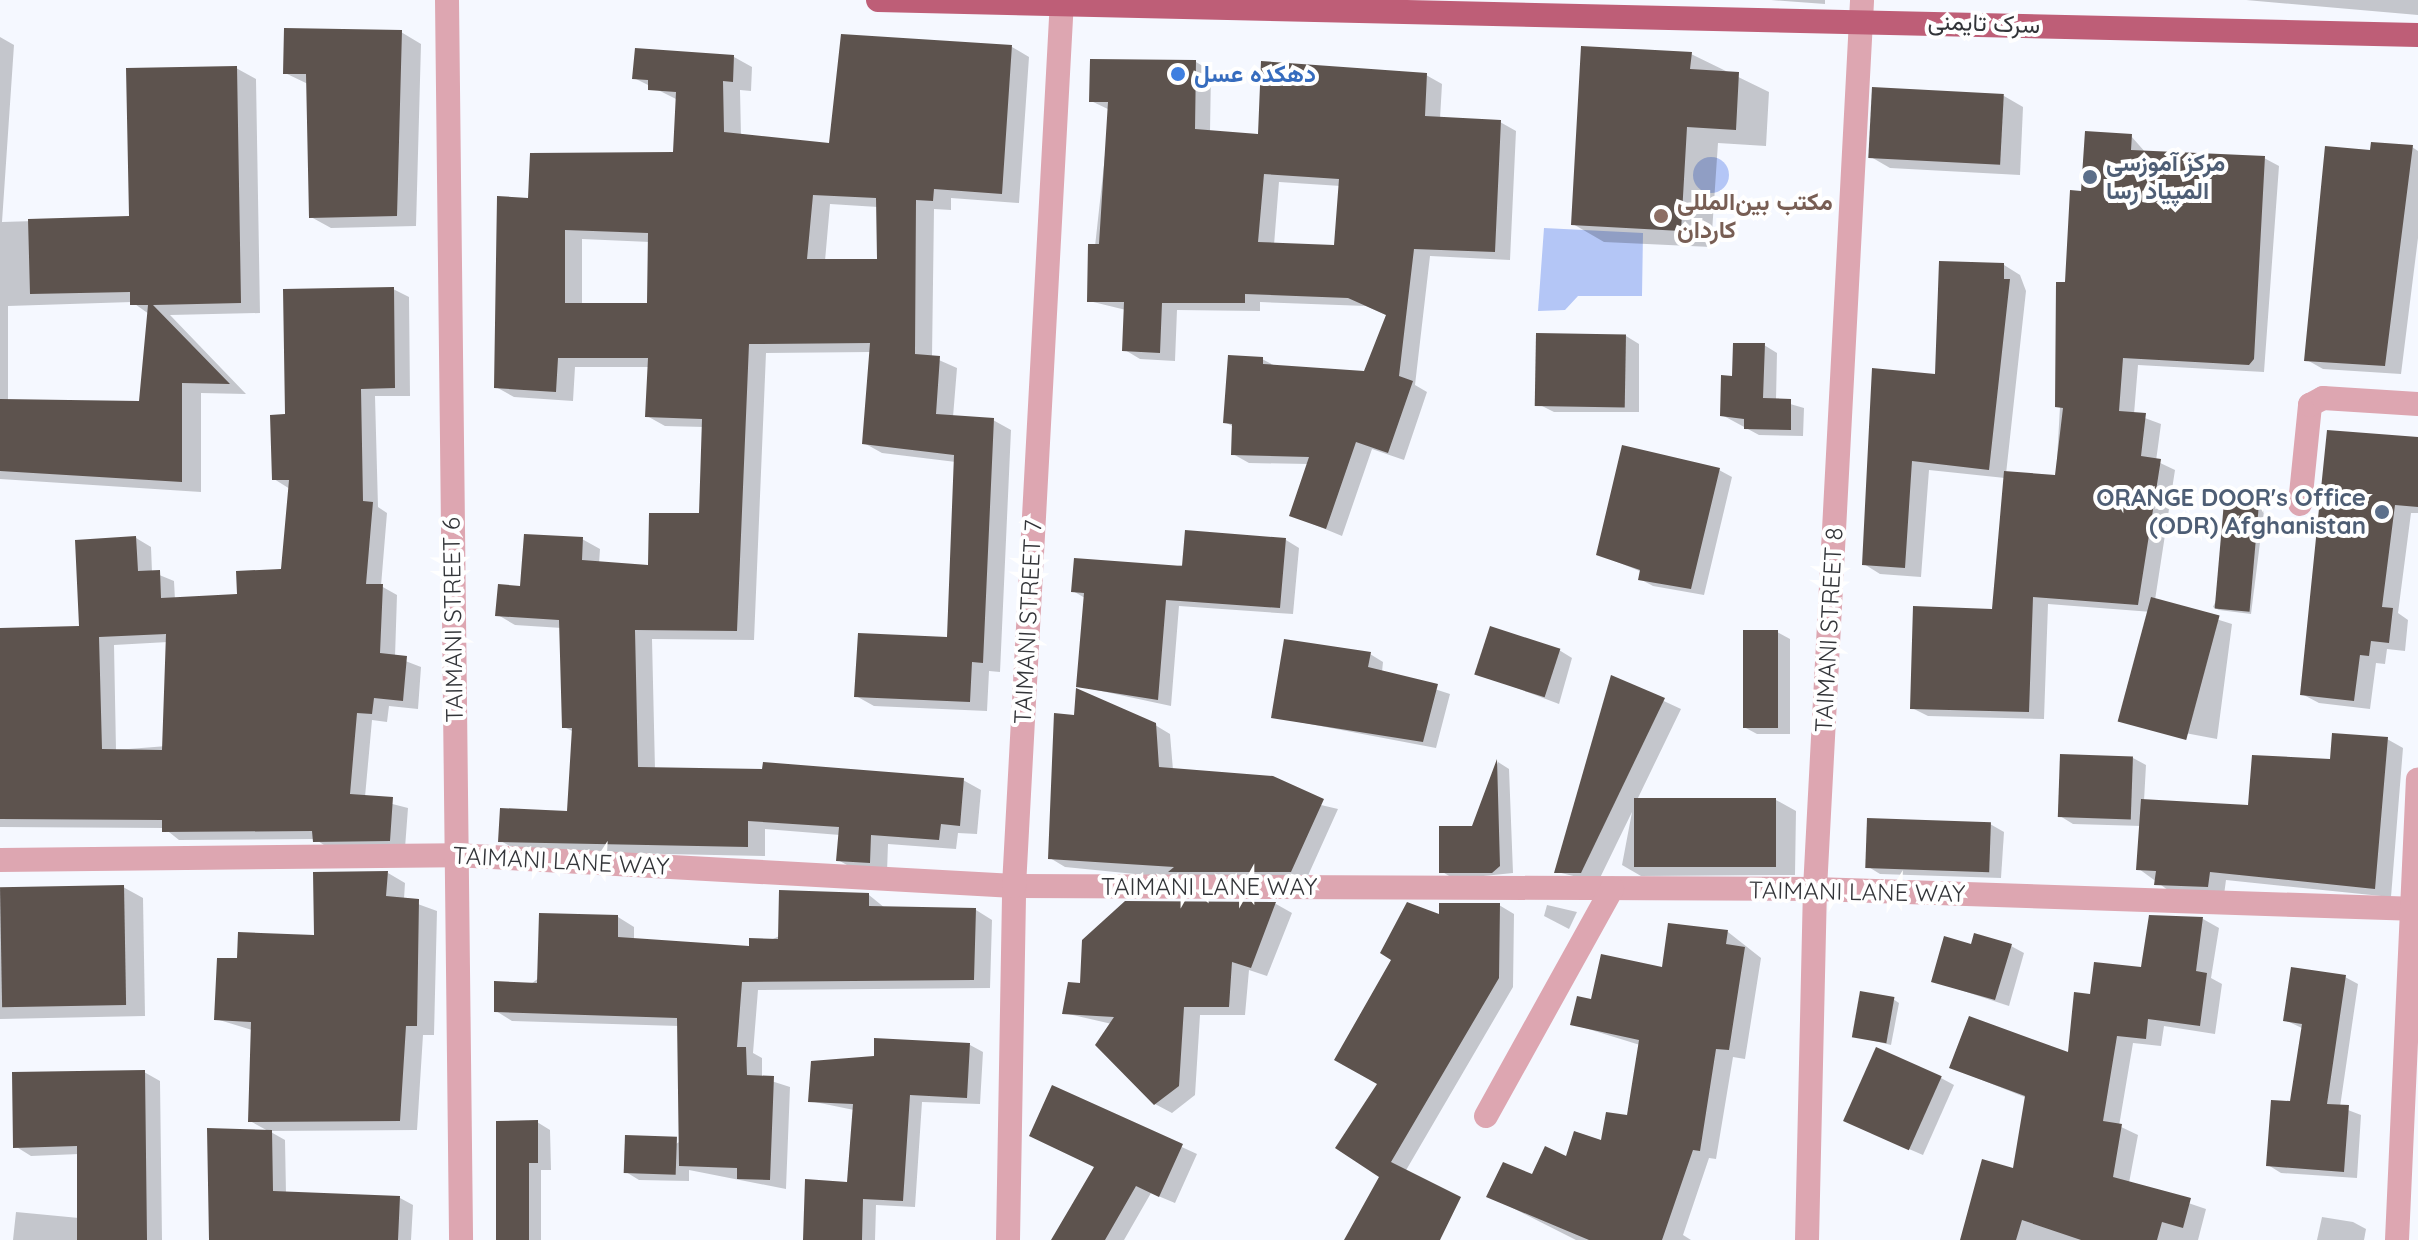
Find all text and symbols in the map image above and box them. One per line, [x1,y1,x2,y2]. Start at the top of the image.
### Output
street label: سرک تایمنی [1927,7,2041,39]
place label: دهکده عسل [1194,60,1316,88]
marker: دهکده عسل [1169,65,1187,83]
place label: مرکز آموزسی المپیاد رسا [2106,149,2225,205]
marker: مرکز آموزسی المپیاد رسا [2081,168,2099,186]
place label: مکتب بین‌المللی کاردان [1677,188,1833,244]
marker: مکتب بین‌المللی کاردان [1652,207,1670,225]
place label: ORANGE DOOR's Office (ODR) Afghanistan [2096,484,2366,540]
marker: ORANGE DOOR's Office (ODR) Afghanistan [2373,503,2391,521]
street label: TAIMANI STREET 6 [437,517,469,723]
street label: TAIMANI STREET 7 [1008,519,1048,725]
street label: TAIMANI STREET 8 [1809,527,1849,733]
street label: TAIMANI LANE WAY [452,841,670,881]
street label: TAIMANI LANE WAY [1101,873,1317,901]
street label: TAIMANI LANE WAY [1748,876,1966,908]

